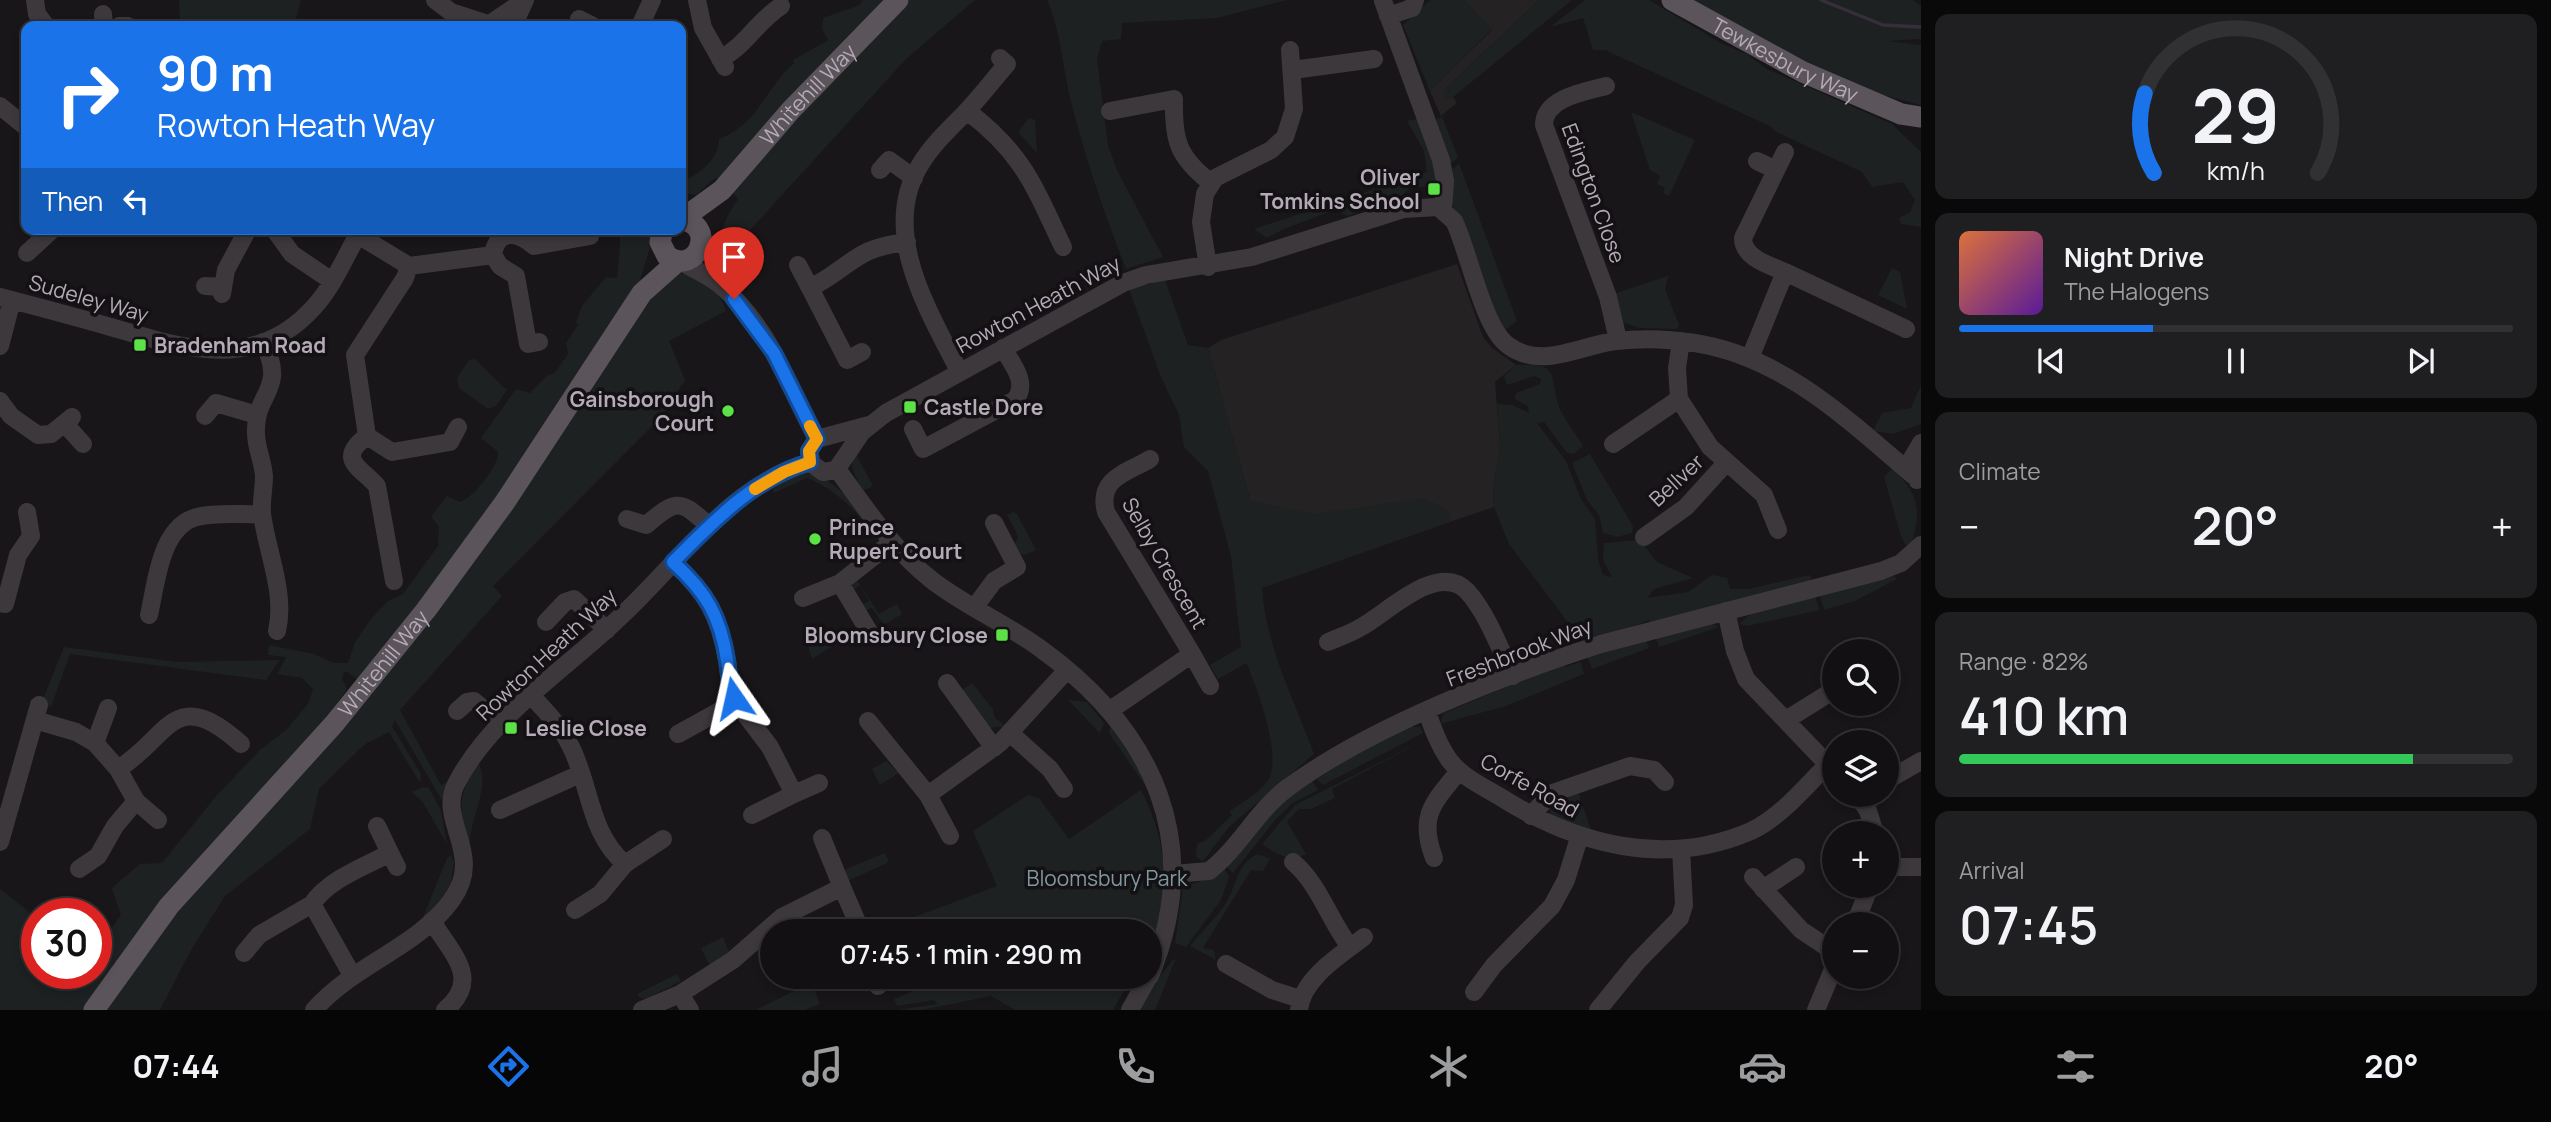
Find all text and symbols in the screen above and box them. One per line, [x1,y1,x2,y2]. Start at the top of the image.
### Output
street label: Tewkesbury Way [1707,11,1863,108]
street label: Whitehill Way [753,37,862,151]
text: 90 m [157,39,274,106]
icon: right [42,49,133,140]
text: 29 [2192,65,2280,165]
text: Rowton Heath Way [157,103,435,147]
street label: Edington Close [1556,119,1632,267]
text: km/h [2207,152,2265,187]
place label: Oliver Tomkins School [1260,163,1420,215]
marker: Oliver Tomkins School [1426,181,1442,197]
icon: left [117,182,155,220]
text: Then [42,183,103,219]
pin [704,227,764,299]
icon: arrive [715,238,753,276]
text: Night Drive [2064,239,2204,275]
street label: Rowton Heath Way [951,249,1125,359]
street label: Sudeley Way [26,268,152,328]
text: The Halogens [2064,275,2209,307]
place label: Bradenham Road [154,331,326,359]
marker: Bradenham Road [132,337,148,353]
icon: previous [2032,342,2070,380]
icon: pause [2217,342,2255,380]
icon: next [2402,342,2440,380]
place label: Gainsborough Court [570,385,714,437]
place label: Castle Dore [924,393,1043,421]
marker: Castle Dore [902,399,918,415]
marker: Gainsborough Court [720,403,736,419]
street label: Bellver [1643,447,1710,512]
text: Climate [1959,455,2041,487]
text: 20° [2192,490,2279,561]
street label: Selby Crescent [1116,492,1214,634]
text: − [1959,500,1980,552]
text: + [2491,500,2513,552]
place label: Prince Rupert Court [829,513,962,565]
marker: Prince Rupert Court [807,531,823,547]
street label: Rowton Heath Way [470,582,622,726]
street label: Whitehill Way [331,604,435,722]
street label: Freshbrook Way [1442,611,1596,693]
place label: Bloomsbury Close [804,621,988,649]
marker: Bloomsbury Close [994,627,1010,643]
map controls [1822,639,1899,989]
button: search [1822,639,1899,716]
text: Range · 82% [1959,645,2089,677]
position arrow [697,661,771,735]
text: 410 km [1959,680,2129,751]
place label: Leslie Close [525,714,647,742]
marker: Leslie Close [503,720,519,736]
button: layers [1822,730,1899,807]
street label: Corfe Road [1476,747,1584,823]
button: + [1822,821,1899,898]
text: Arrival [1959,854,2025,886]
park label: Bloomsbury Park [1027,864,1188,892]
text: 07:45 [1959,889,2098,960]
speed limit sign: 30 [21,898,112,989]
button: − [1822,912,1899,989]
text: 07:45 · 1 min · 290 m [840,936,1082,972]
icon: directions [484,1042,533,1091]
icon: music [798,1042,847,1091]
icon: phone [1111,1042,1160,1091]
icon: climate [1424,1042,1473,1091]
icon: car [1738,1042,1787,1091]
icon: filters [2051,1042,2100,1091]
text: 07:44 [132,1044,220,1088]
text: 20° [2364,1044,2419,1088]

